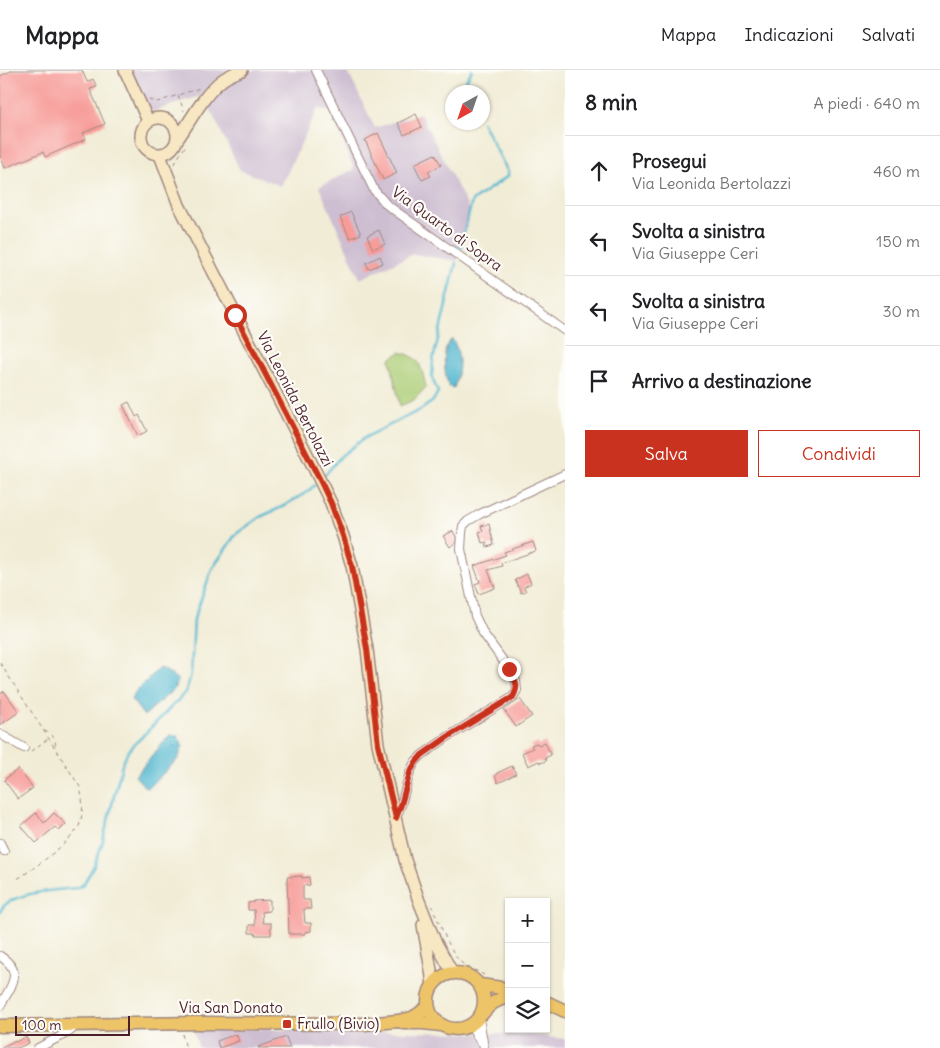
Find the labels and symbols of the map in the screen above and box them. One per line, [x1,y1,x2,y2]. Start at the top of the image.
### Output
north arrow [445,85,490,130]
street label: Via Quarto di Sopra [388,182,507,275]
route start [224,304,247,327]
street label: Via Leonida Bertolazzi [253,328,338,470]
route end [498,658,521,681]
street label: Via San Donato [179,998,283,1017]
scale bar [15,1013,130,1036]
place label: Frullo (Bivio) [297,1014,379,1033]
marker: Frullo (Bivio) [281,1018,293,1030]

